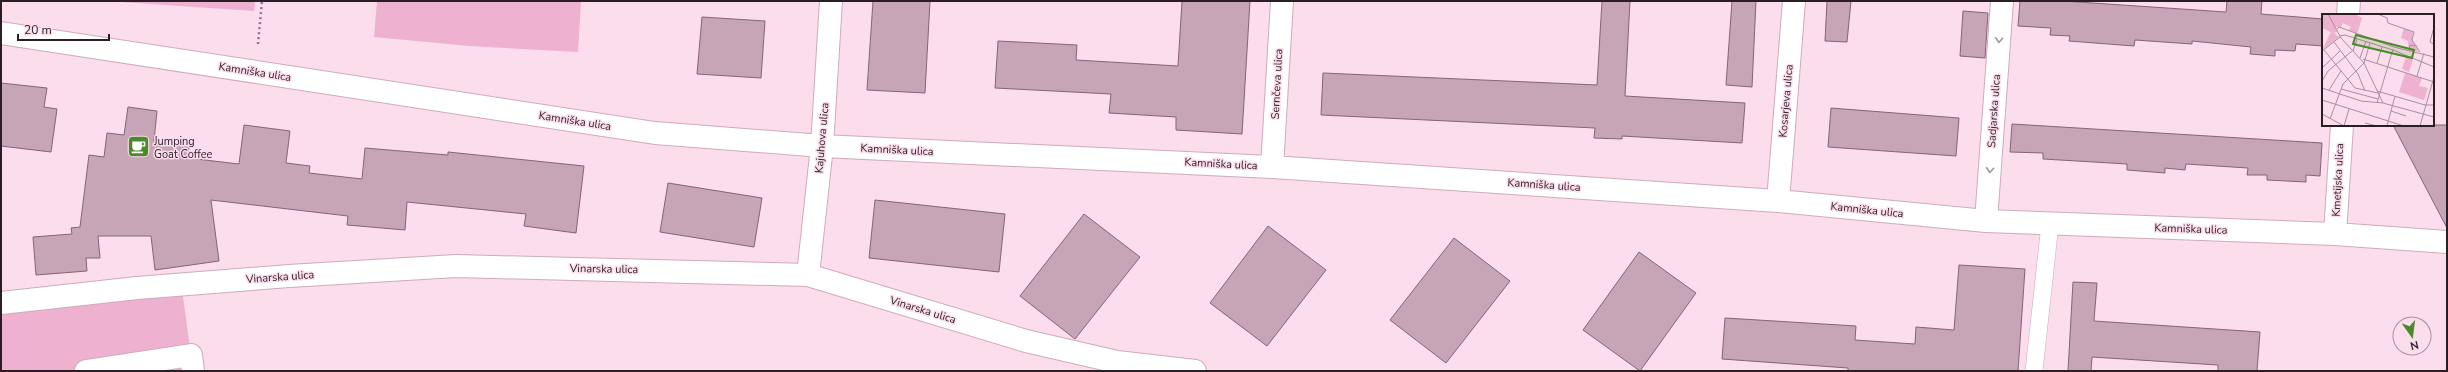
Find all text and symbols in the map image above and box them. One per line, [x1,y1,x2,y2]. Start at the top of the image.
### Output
inset map [2322,14,2434,126]
scale bar [18,16,109,42]
text: 20 m [24,22,52,38]
one-way arrow [1995,37,2004,43]
street label: Sernčeva ulica [1268,48,1286,120]
street label: Kamniška ulica [218,59,292,85]
street label: Kosarjeva ulica [1775,64,1797,138]
street label: Sadjarska ulica [1984,74,2004,148]
street label: Kajuhova ulica [811,102,833,174]
street label: Kamniška ulica [538,108,612,134]
cafe icon: Jumping Goat Coffee [126,134,152,160]
place label: Jumping Goat Coffee [153,134,213,162]
street label: Kamniška ulica [860,141,934,159]
street label: Kmetijska ulica [2329,143,2347,217]
street label: Kamniška ulica [1184,155,1258,173]
one-way arrow [1985,167,1994,173]
street label: Kamniška ulica [1507,175,1581,195]
street label: Kamniška ulica [1830,199,1904,221]
street label: Kamniška ulica [2154,220,2228,238]
street label: Vinarska ulica [569,261,638,277]
street label: Vinarska ulica [244,267,315,287]
street label: Vinarska ulica [887,293,958,327]
north arrow [2392,316,2432,356]
text: N [2408,337,2420,353]

